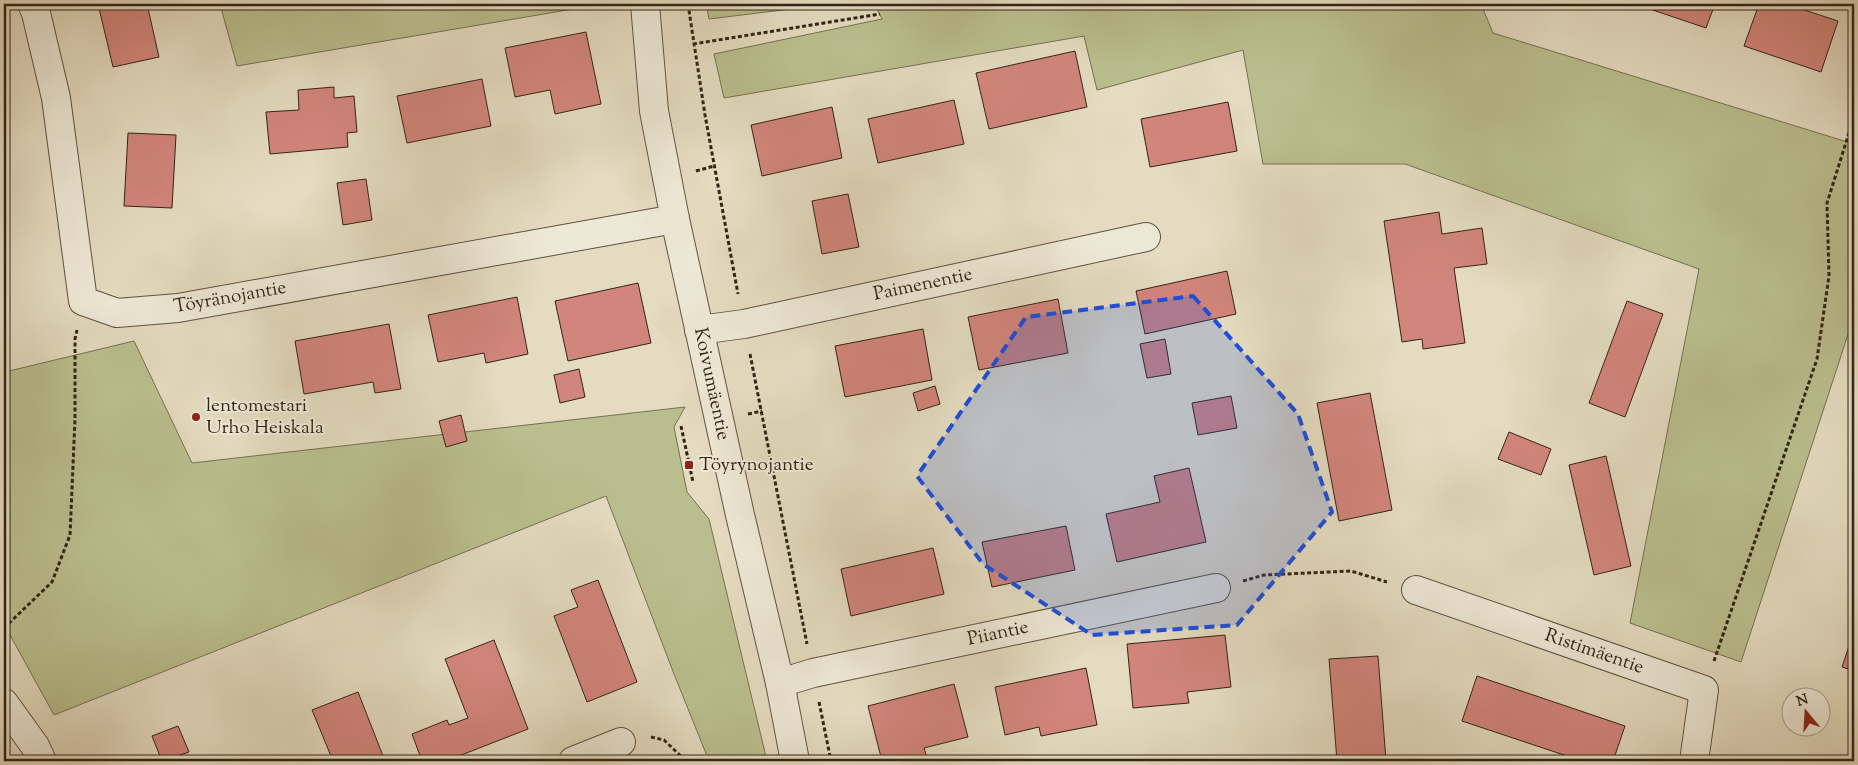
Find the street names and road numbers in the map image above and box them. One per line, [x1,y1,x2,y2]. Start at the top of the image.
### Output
street label: Paimenentie [871,261,975,309]
street label: Töyränojantie [172,275,289,321]
street label: Koivumäentie [686,325,736,443]
street label: Piiantie [965,614,1031,654]
street label: Ristimäentie [1541,622,1647,682]

